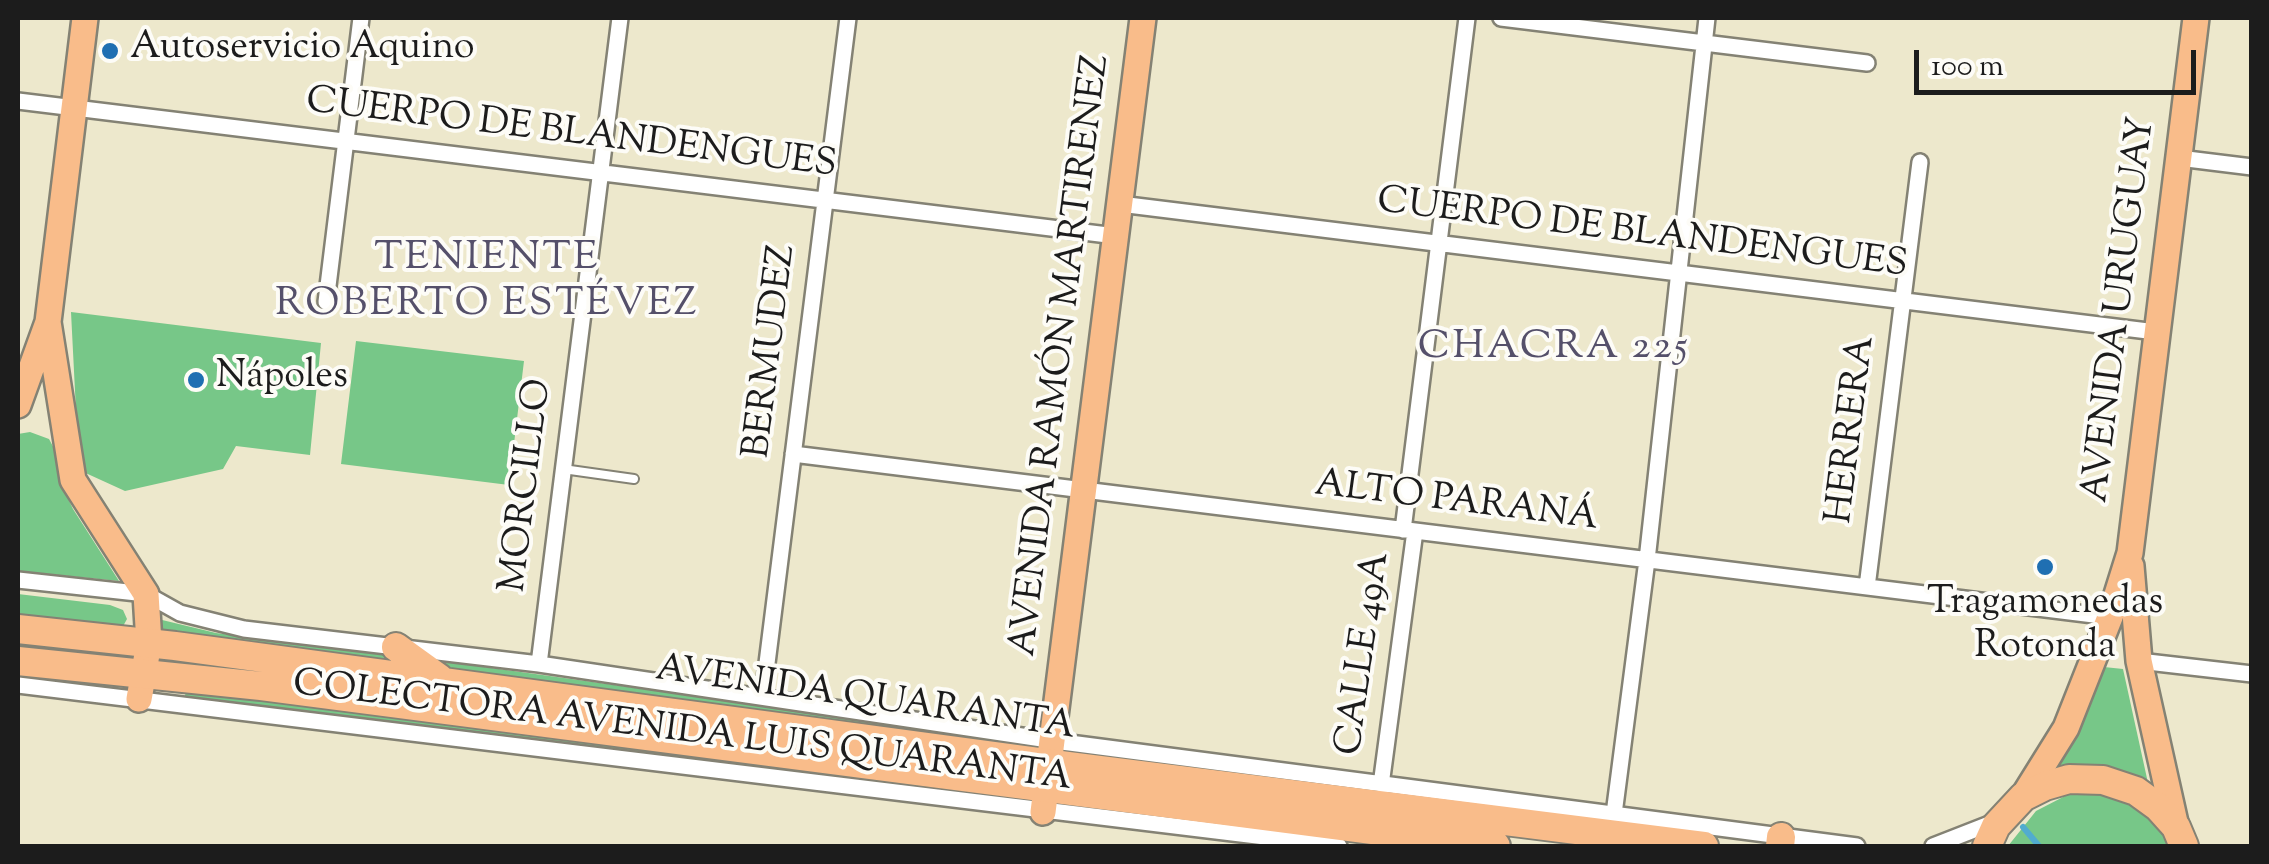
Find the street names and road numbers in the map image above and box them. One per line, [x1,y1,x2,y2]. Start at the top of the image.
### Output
street label: AVENIDA RAMÓN MARTIRENEZ [1003,53,1123,659]
street label: CUERPO DE BLANDENGUES [303,81,839,191]
street label: AVENIDA URUGUAY [2076,115,2168,505]
street label: CUERPO DE BLANDENGUES [1374,181,1910,291]
street label: BERMUDEZ [737,243,809,461]
street label: HERRERA [1820,334,1888,526]
street label: MORCILLO [493,377,565,595]
street label: ALTO PARANÁ [1312,464,1600,544]
street label: CALLE 49A [1329,549,1403,759]
street label: AVENIDA QUARANTA [652,649,1078,753]
street label: COLECTORA AVENIDA LUIS QUARANTA [290,664,1074,804]

